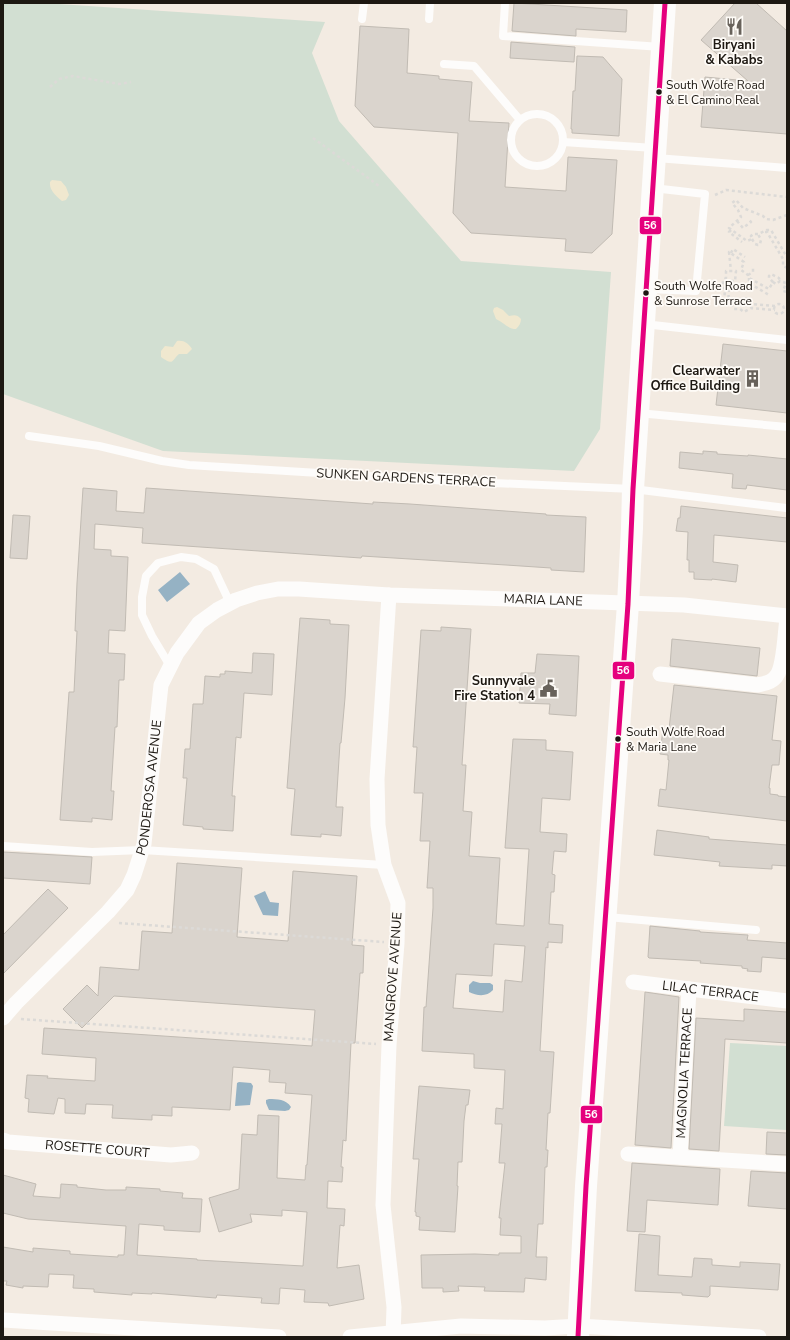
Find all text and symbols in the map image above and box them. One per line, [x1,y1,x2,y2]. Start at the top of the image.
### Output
restaurant icon: Biryani & Kababs [724,16,744,36]
place label: Biryani & Kababs [705,36,763,69]
place label: South Wolfe Road & El Camino Real [666,77,765,108]
marker: South Wolfe Road & El Camino Real [654,87,664,97]
line badge: 56 [639,216,662,235]
text: 56 [643,218,657,233]
place label: South Wolfe Road & Sunrose Terrace [654,278,753,309]
marker: South Wolfe Road & Sunrose Terrace [641,288,651,298]
place label: Clearwater Office Building [650,362,741,395]
building icon: Clearwater Office Building [743,368,763,388]
street label: SUNKEN GARDENS TERRACE [316,464,496,492]
street label: MARIA LANE [503,590,583,611]
line badge: 56 [612,661,635,680]
text: 56 [616,663,630,678]
place label: Sunnyvale Fire Station 4 [454,672,535,705]
public building icon: Sunnyvale Fire Station 4 [538,678,558,698]
street label: PONDEROSA AVENUE [132,719,166,858]
place label: South Wolfe Road & Maria Lane [626,724,725,755]
marker: South Wolfe Road & Maria Lane [613,734,623,744]
street label: MANGROVE AVENUE [379,912,407,1042]
street label: LILAC TERRACE [661,977,760,1006]
street label: MAGNOLIA TERRACE [672,1007,697,1139]
line badge: 56 [580,1105,603,1124]
text: 56 [584,1107,598,1122]
street label: ROSETTE COURT [44,1136,151,1162]

